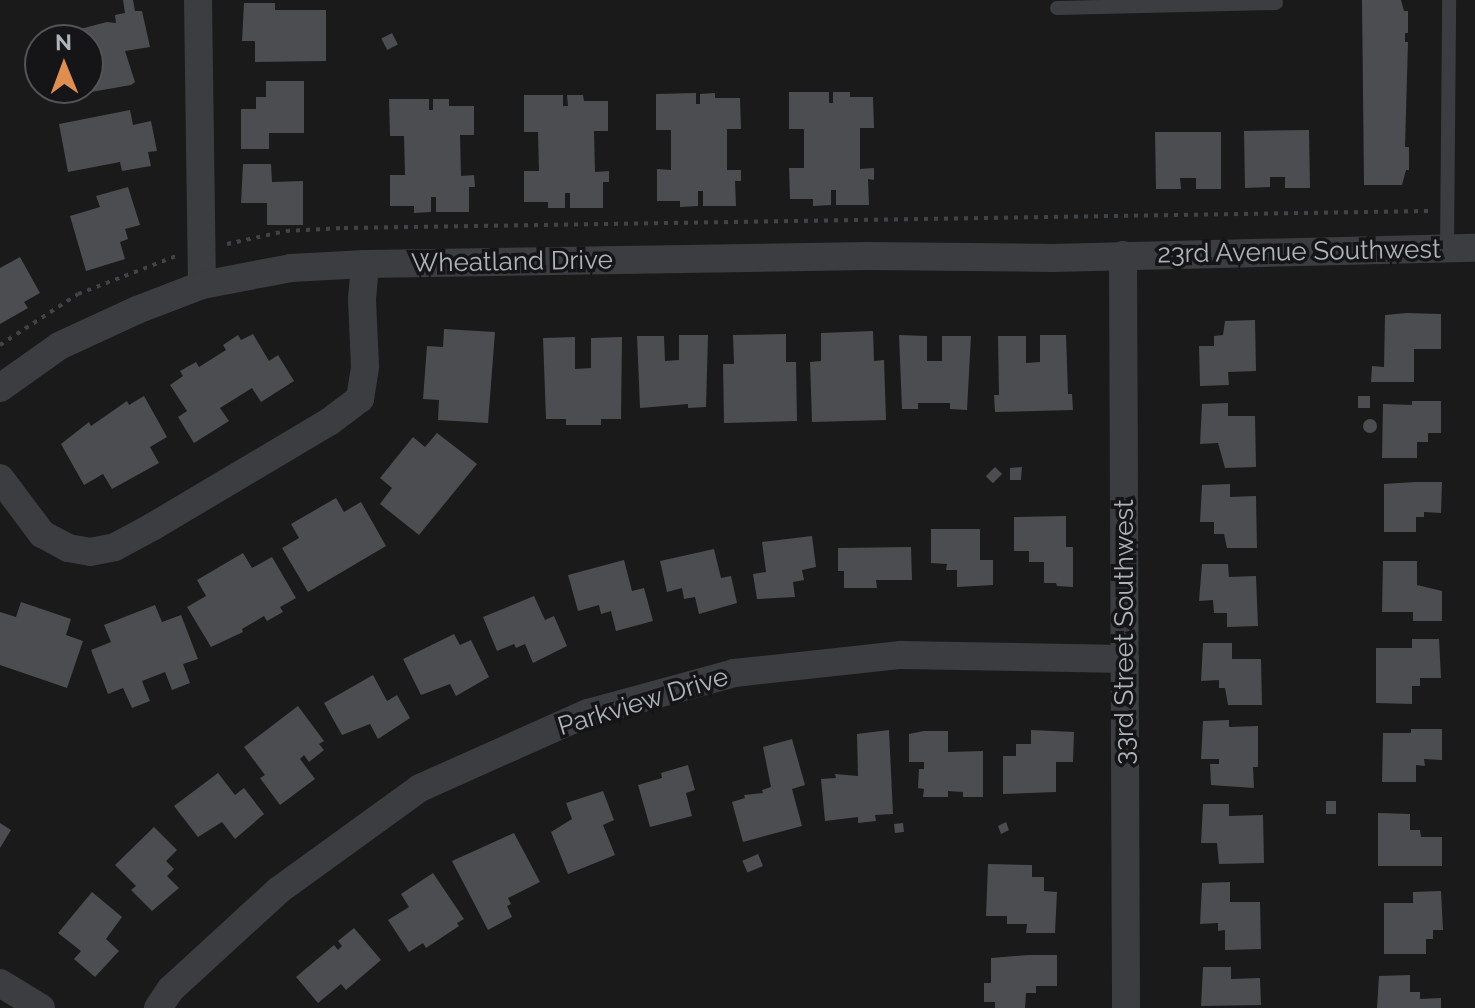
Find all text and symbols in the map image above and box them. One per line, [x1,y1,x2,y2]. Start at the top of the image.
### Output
north arrow [24,24,104,104]
text: N [55,29,72,55]
street label: 23rd Avenue Southwest [1157,234,1441,270]
street label: Wheatland Drive [411,245,613,279]
street label: 33rd Street Southwest [1109,499,1141,765]
street label: Parkview Drive [554,661,732,743]

